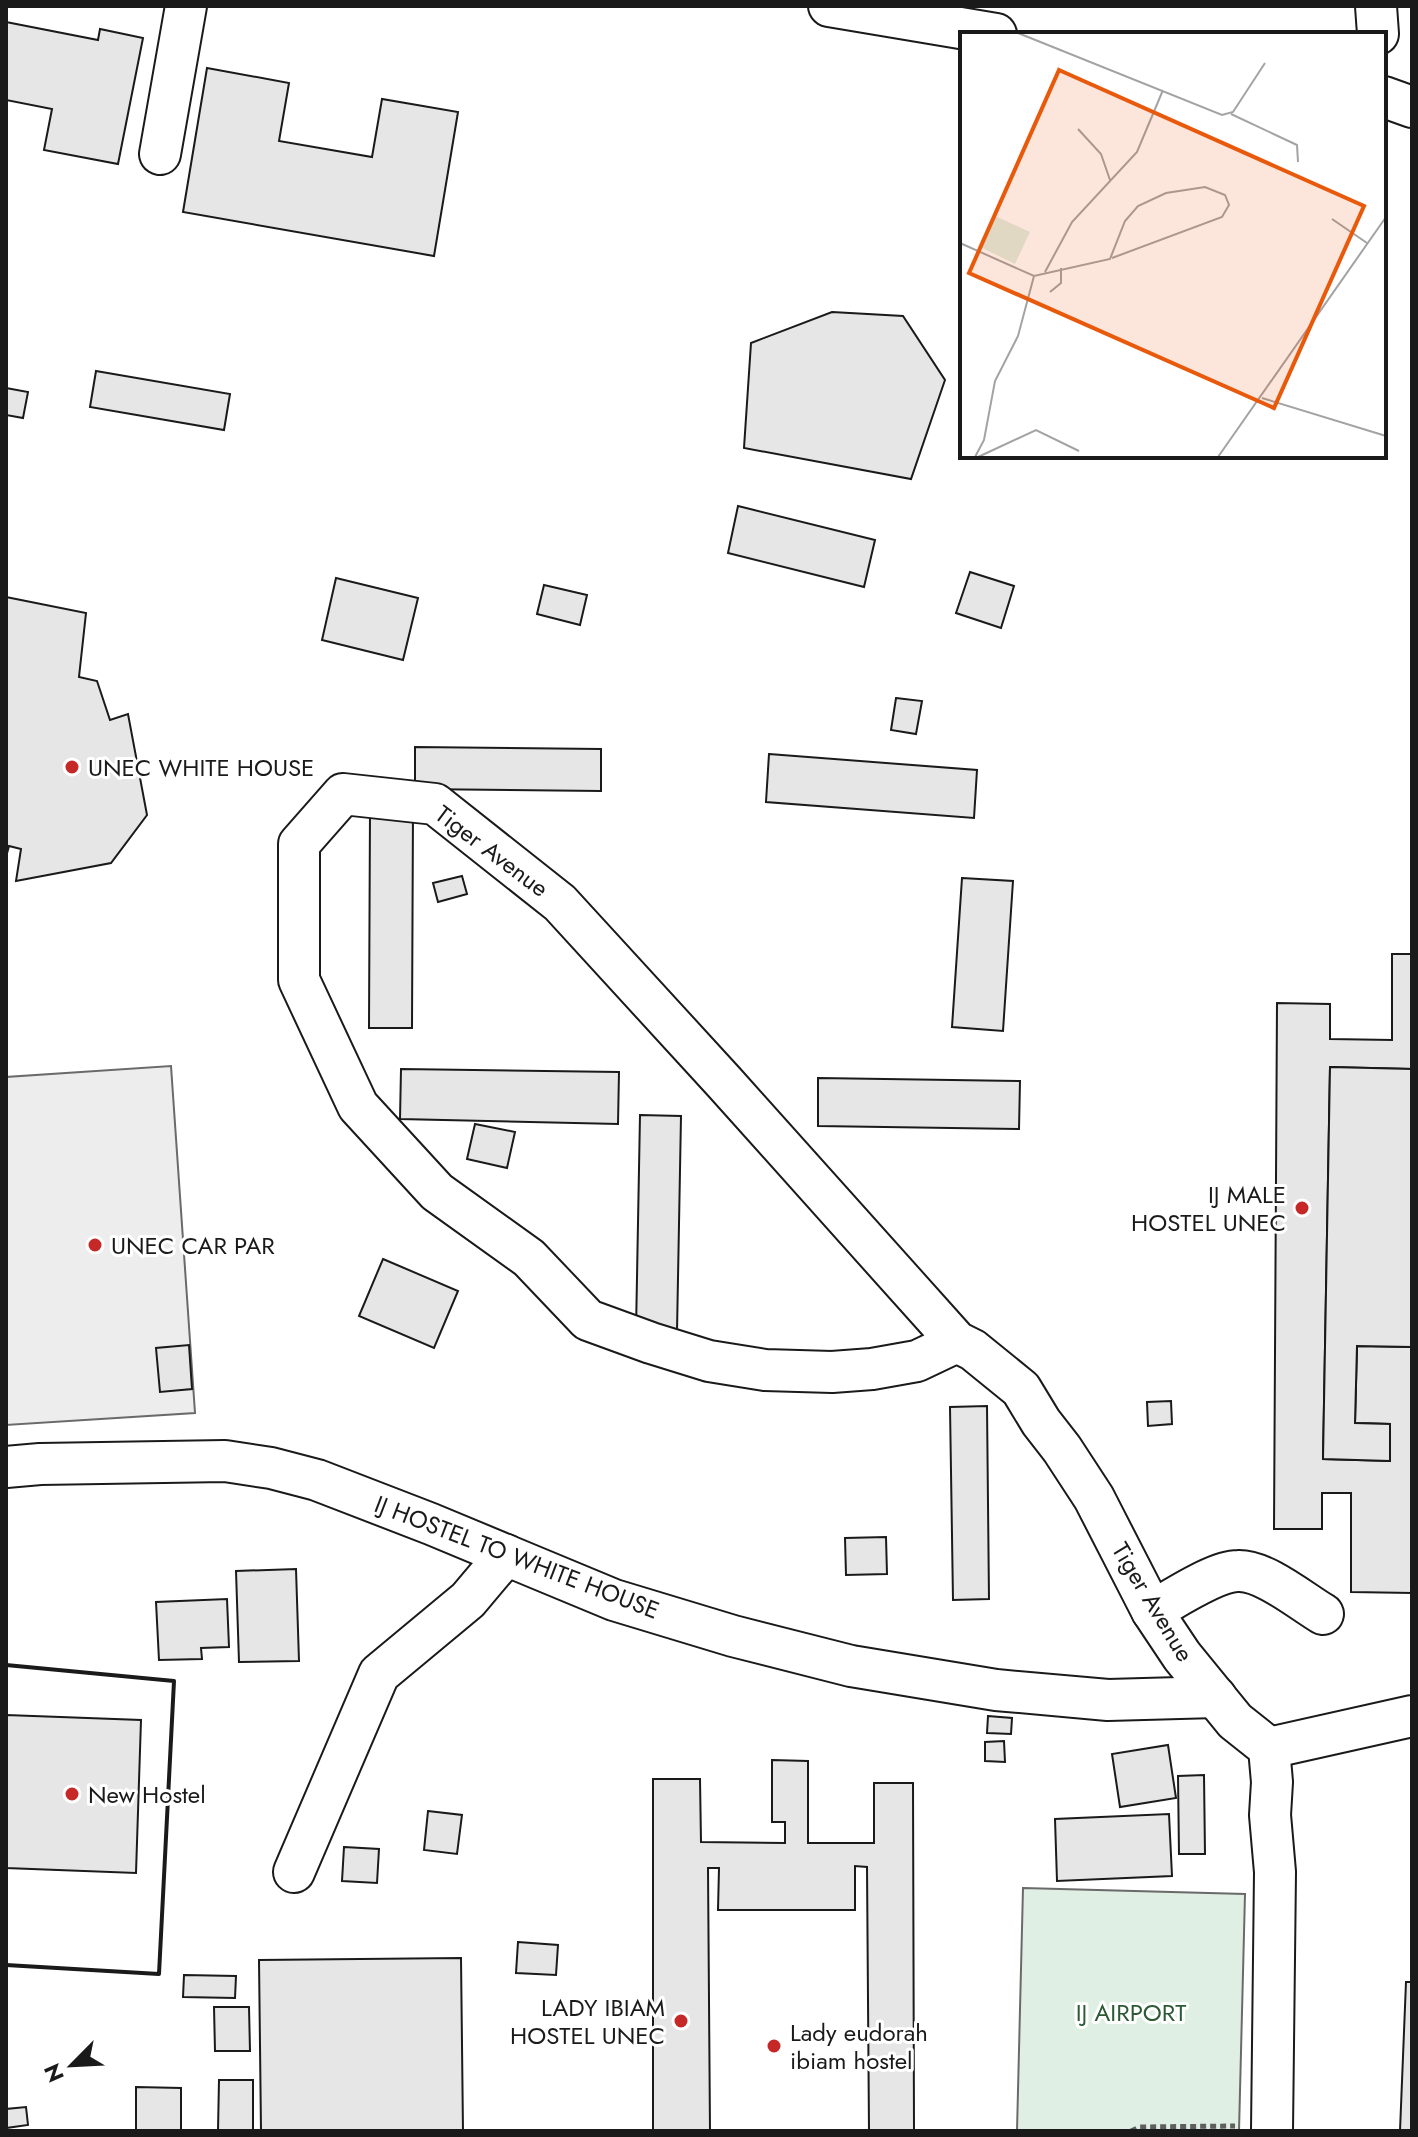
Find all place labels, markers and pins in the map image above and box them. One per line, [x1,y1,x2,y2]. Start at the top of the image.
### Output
place label: UNEC WHITE HOUSE [88,750,314,785]
marker: UNEC WHITE HOUSE [63,758,81,776]
place label: IJ MALE HOSTEL UNEC [1131,1177,1286,1240]
marker: IJ MALE HOSTEL UNEC [1293,1199,1311,1217]
place label: UNEC CAR PAR [111,1228,275,1263]
marker: UNEC CAR PAR [86,1236,104,1254]
place label: New Hostel [88,1777,206,1812]
marker: New Hostel [63,1785,81,1803]
place label: LADY IBIAM HOSTEL UNEC [510,1990,665,2053]
marker: LADY IBIAM HOSTEL UNEC [672,2012,690,2030]
place label: Lady eudorah ibiam hostel [790,2015,928,2078]
marker: Lady eudorah ibiam hostel [765,2037,783,2055]

